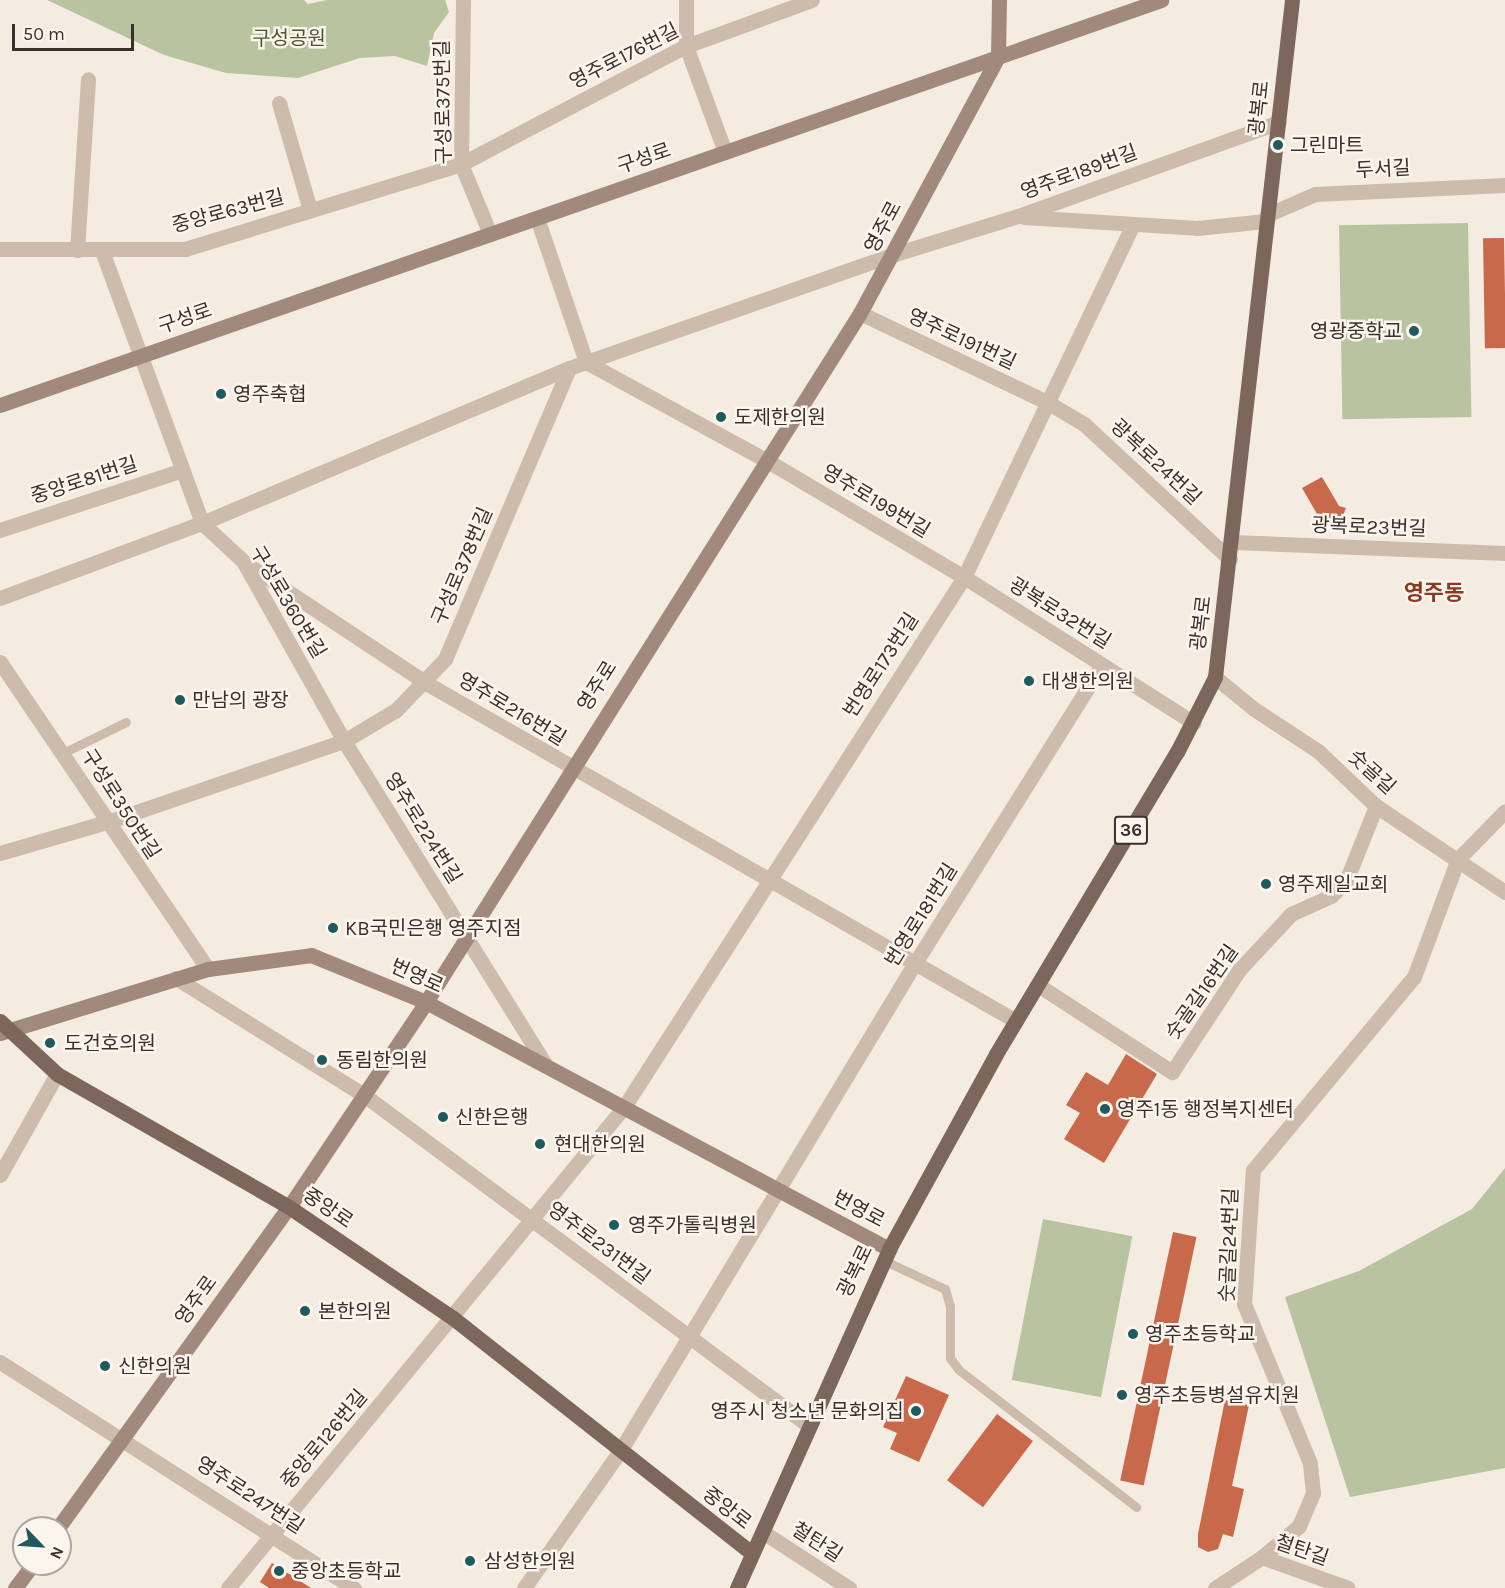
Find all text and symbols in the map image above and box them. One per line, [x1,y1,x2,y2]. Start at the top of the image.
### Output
scale bar [15,12,136,50]
street label: 영주로176번길 [565,18,683,94]
text: 50 m [23,23,65,45]
park label: 구성공원 [252,26,326,50]
street label: 구성로375번길 [430,40,456,164]
street label: 광복로 [1244,79,1274,137]
place label: 그린마트 [1290,133,1364,157]
street label: 구성로 [614,138,674,178]
marker: 그린마트 [1271,138,1285,152]
street label: 영주로189번길 [1017,140,1141,204]
street label: 두서길 [1355,156,1411,182]
street label: 중앙로63번길 [169,184,287,238]
street label: 영주로 [859,197,907,257]
street label: 구성로 [155,298,215,338]
street label: 영주로191번길 [904,303,1020,375]
place label: 영광중학교 [1310,319,1402,343]
marker: 영광중학교 [1407,324,1421,338]
place label: 영주축협 [233,382,307,406]
marker: 영주축협 [214,387,228,401]
place label: 도제한의원 [734,405,826,429]
marker: 도제한의원 [712,408,730,426]
street label: 광복로24번길 [1106,414,1206,510]
street label: 중앙로81번길 [28,451,140,509]
street label: 영주로199번길 [818,459,934,543]
street label: 구성로378번길 [426,504,498,628]
street label: 광복로23번길 [1311,513,1427,541]
street label: 구성로360번길 [245,541,331,663]
street label: 광복로32번길 [1005,572,1115,654]
district label: 영주동 [1404,581,1464,607]
street label: 광복로 [1186,594,1216,652]
street label: 번영로173번길 [838,608,924,722]
street label: 영주로 [572,656,622,716]
street label: 영주로216번길 [454,667,570,751]
place label: 대생한의원 [1042,669,1134,693]
marker: 대생한의원 [1020,672,1038,690]
place label: 만남의 광장 [192,688,289,712]
marker: 만남의 광장 [173,693,187,707]
street label: 구성로350번길 [76,744,166,864]
street label: 숫골길 [1343,745,1401,799]
street label: 영주로224번길 [379,768,467,888]
road number: 36 [1113,815,1149,845]
street label: 번영로181번길 [880,859,962,971]
place label: 영주제일교회 [1278,872,1388,896]
marker: 영주제일교회 [1259,877,1273,891]
place label: KB국민은행 영주지점 [345,916,522,940]
marker: KB국민은행 영주지점 [326,921,340,935]
street label: 숫골길16번길 [1161,940,1243,1044]
street label: 번영로 [387,954,447,998]
place label: 도건호의원 [64,1031,156,1055]
marker: 도건호의원 [41,1034,59,1052]
place label: 동림한의원 [336,1048,428,1072]
marker: 동림한의원 [313,1051,331,1069]
place label: 영주1동 행정복지센터 [1117,1097,1294,1121]
marker: 영주1동 행정복지센터 [1098,1102,1112,1116]
place label: 신한은행 [455,1105,529,1129]
marker: 신한은행 [436,1110,450,1124]
place label: 현대한의원 [554,1132,646,1156]
marker: 현대한의원 [531,1135,549,1153]
street label: 중앙로 [298,1183,358,1233]
street label: 번영로 [829,1185,889,1233]
street label: 숫골길24번길 [1215,1187,1243,1303]
street label: 영주로231번길 [543,1197,655,1289]
place label: 영주가톨릭병원 [628,1213,757,1237]
marker: 영주가톨릭병원 [605,1216,623,1234]
street label: 광복로 [832,1241,878,1301]
street label: 영주로 [170,1271,222,1329]
place label: 본한의원 [318,1299,392,1323]
marker: 본한의원 [296,1302,314,1320]
place label: 영주초등학교 [1145,1322,1255,1346]
marker: 영주초등학교 [1126,1327,1140,1341]
place label: 신한의원 [118,1354,192,1378]
marker: 신한의원 [96,1357,114,1375]
place label: 영주초등병설유치원 [1134,1383,1300,1407]
street label: 중앙로126번길 [276,1385,372,1493]
marker: 영주초등병설유치원 [1115,1388,1129,1402]
place label: 영주시 청소년 문화의집 [711,1399,904,1423]
marker: 영주시 청소년 문화의집 [909,1404,923,1418]
street label: 영주로247번길 [191,1451,309,1539]
street label: 중앙로 [698,1482,756,1534]
north arrow [12,1516,72,1576]
street label: 철탄길 [787,1517,847,1567]
street label: 철탄길 [1272,1530,1332,1570]
text: N [46,1544,68,1562]
place label: 삼성한의원 [484,1549,576,1573]
marker: 삼성한의원 [461,1552,479,1570]
place label: 중앙초등학교 [291,1559,401,1583]
marker: 중앙초등학교 [272,1564,286,1578]

